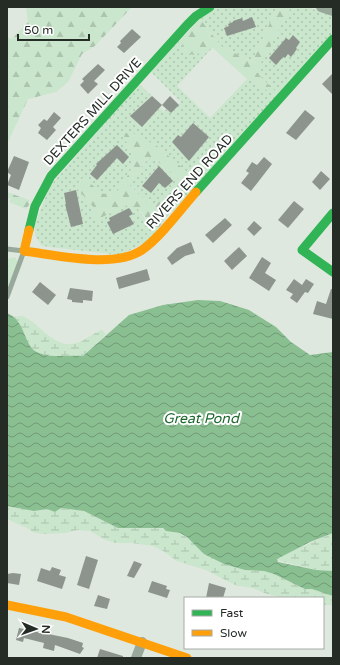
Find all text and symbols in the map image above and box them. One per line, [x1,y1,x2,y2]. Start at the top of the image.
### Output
scale bar [18,16,89,42]
text: 50 m [24,23,53,37]
street label: DEXTERS MILL DRIVE [40,55,145,169]
street label: RIVERS END ROAD [143,131,237,232]
water label: Great Pond [163,410,241,427]
legend [184,597,324,649]
text: Fast [220,606,244,620]
north arrow [16,609,56,649]
text: N [39,625,52,634]
text: Slow [220,626,247,640]

